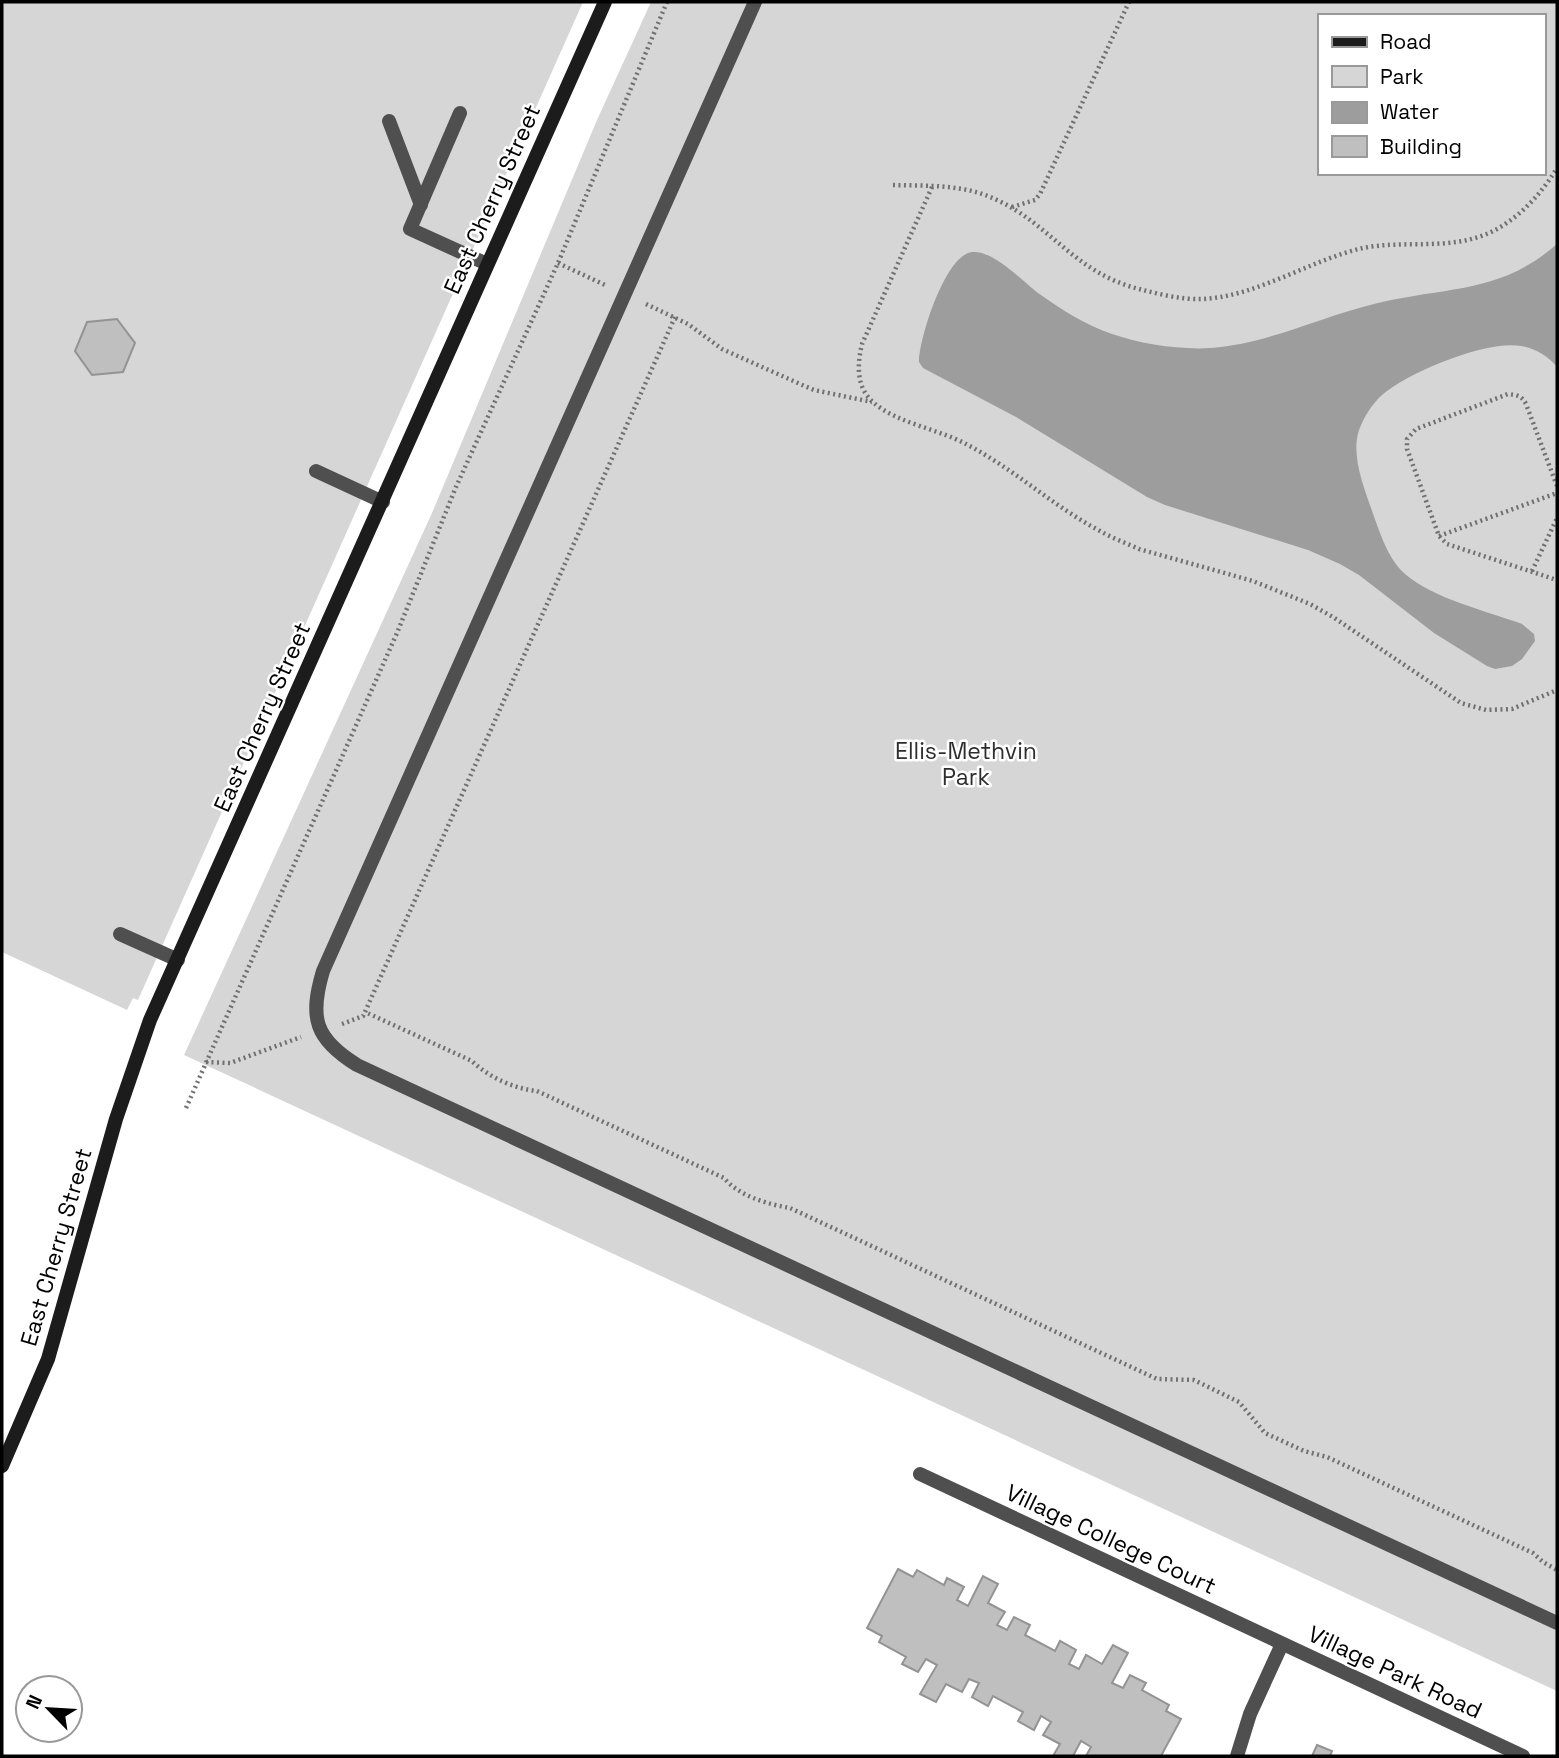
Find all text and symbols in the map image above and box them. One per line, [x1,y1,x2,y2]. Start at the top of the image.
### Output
legend [1318,14,1545,175]
text: Road [1380,28,1432,55]
text: Park [1380,63,1424,90]
text: Water [1380,98,1439,125]
street label: East Cherry Street [437,99,547,299]
text: Building [1380,133,1462,160]
street label: East Cherry Street [207,617,317,817]
park label: Ellis-Methvin Park [895,736,1037,792]
street label: East Cherry Street [13,1145,99,1349]
street label: Village College Court [1001,1477,1221,1601]
street label: Village Park Road [1303,1619,1487,1725]
north arrow [14,1674,84,1744]
text: N [20,1691,48,1713]

